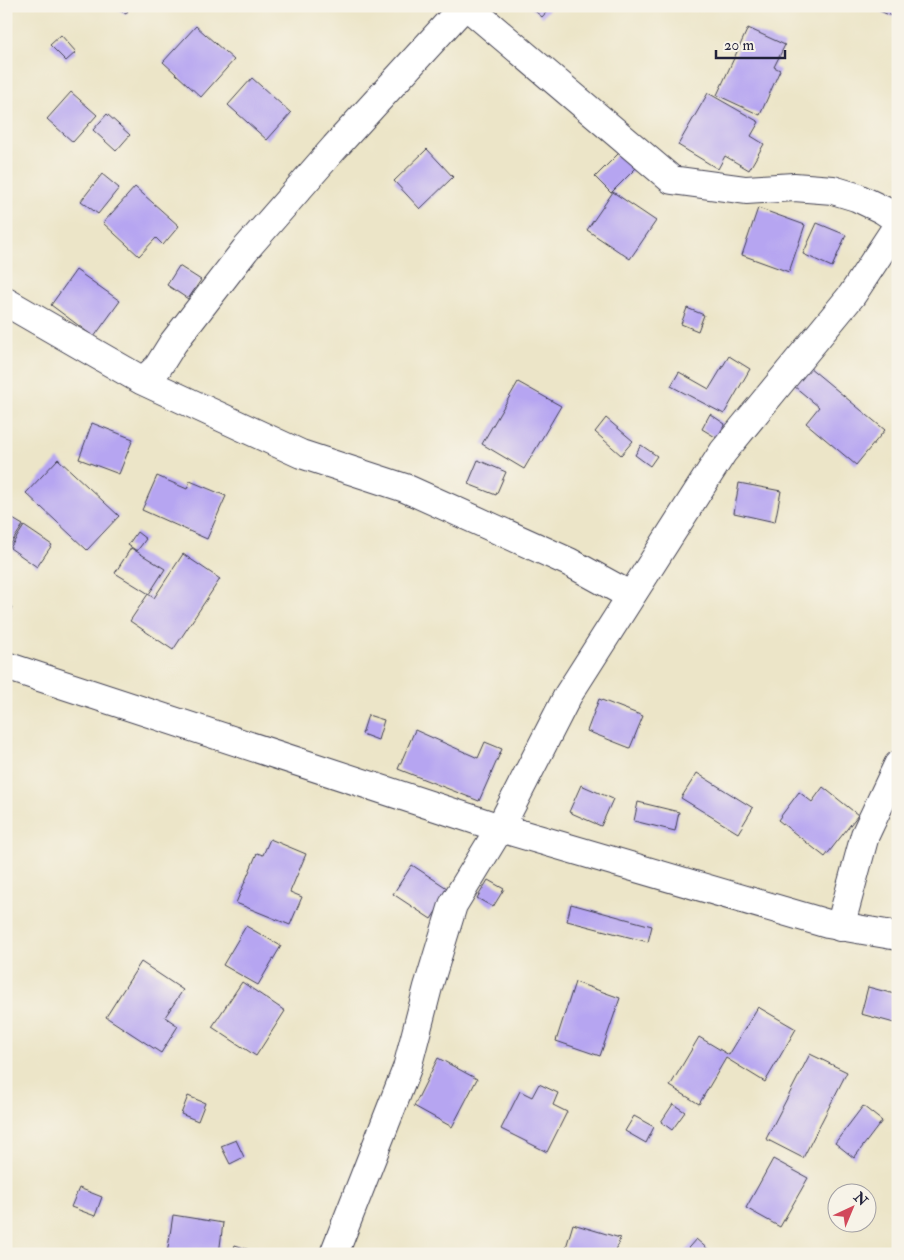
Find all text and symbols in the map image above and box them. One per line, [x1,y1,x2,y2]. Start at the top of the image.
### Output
scale bar [716,28,785,60]
text: 20 m [724,36,754,55]
north arrow [826,1182,876,1232]
text: N [850,1188,871,1210]

